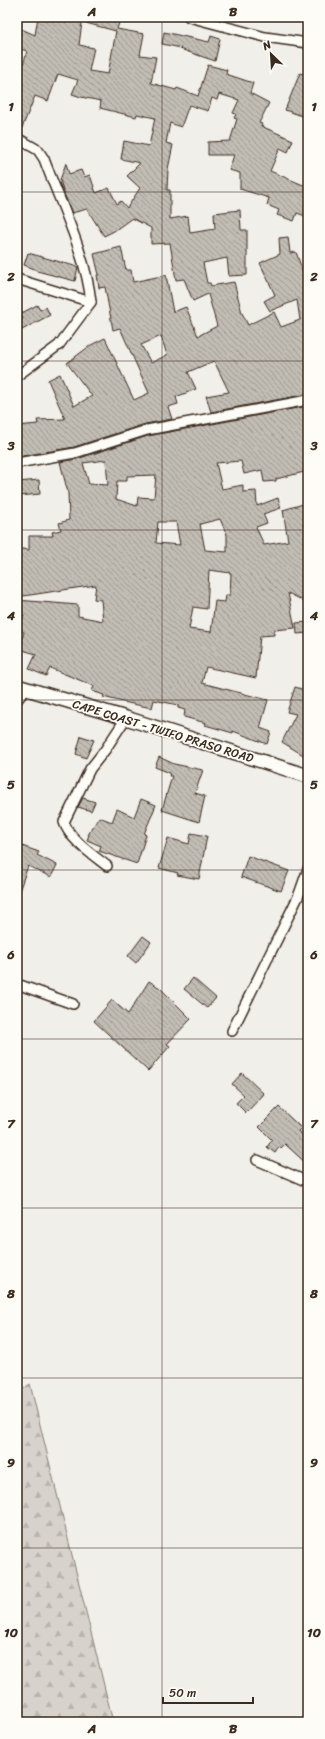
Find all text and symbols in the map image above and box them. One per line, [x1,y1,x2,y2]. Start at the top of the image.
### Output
text: A [87,0,96,23]
text: B [229,0,238,23]
north arrow [251,34,291,74]
text: N [259,35,275,56]
text: 1 [8,95,14,118]
text: 1 [311,95,317,118]
text: 2 [6,265,15,288]
text: 2 [309,265,318,288]
text: 3 [6,434,15,457]
text: 3 [309,434,318,457]
text: 4 [6,604,16,627]
text: 4 [309,604,319,627]
street label: CAPE COAST - TWIFO PRASO ROAD [70,693,257,769]
text: 5 [7,773,15,796]
text: 5 [310,773,318,796]
text: 6 [6,943,15,966]
text: 6 [309,943,318,966]
text: 7 [7,1112,16,1135]
text: 7 [310,1112,319,1135]
text: 8 [6,1282,15,1305]
text: 8 [309,1282,318,1305]
text: 9 [7,1451,15,1474]
text: 9 [310,1451,318,1474]
text: 10 [4,1621,18,1644]
text: 10 [307,1621,321,1644]
scale bar [163,1679,253,1705]
text: 50 m [169,1682,196,1704]
text: A [87,1717,96,1739]
text: B [229,1717,238,1739]

